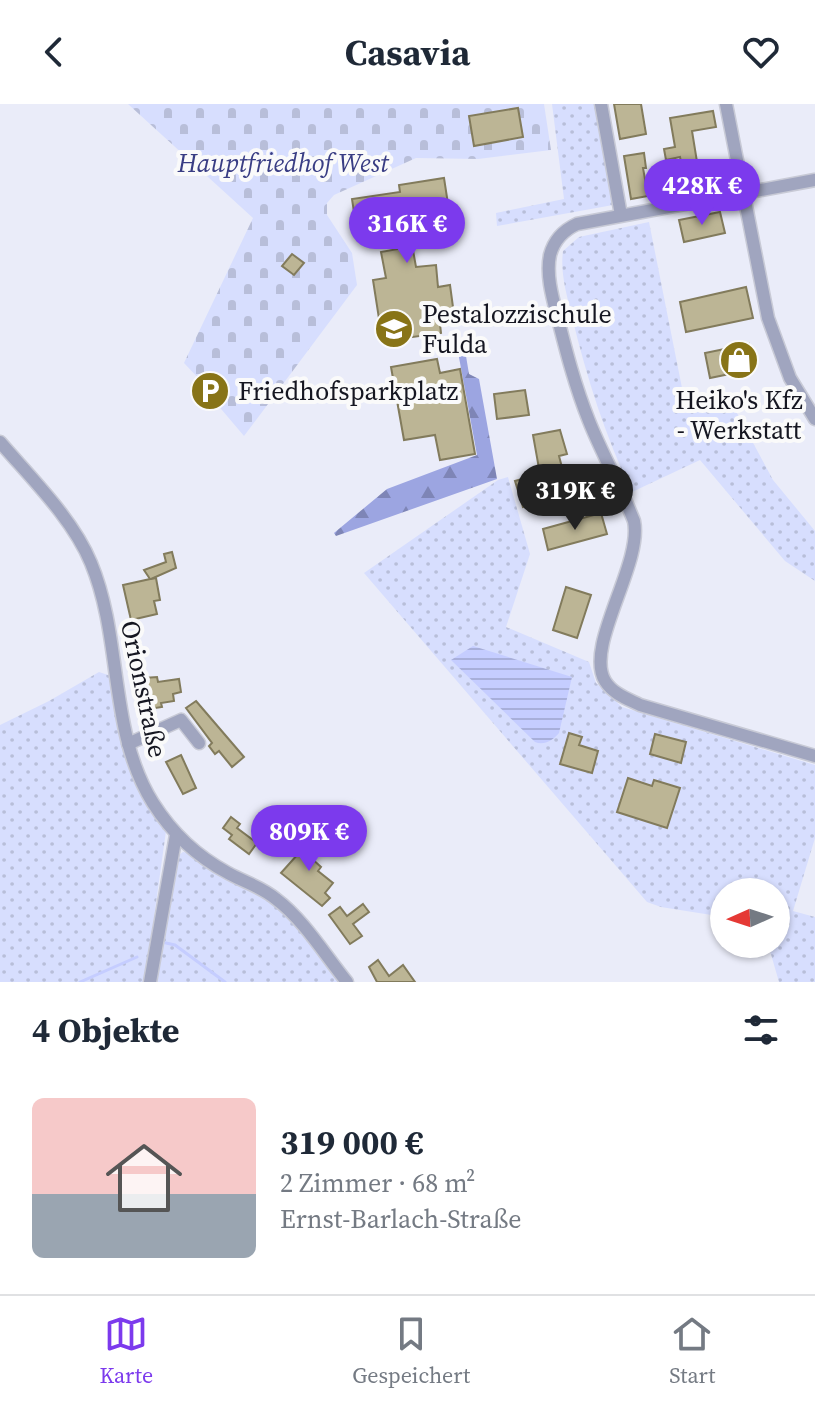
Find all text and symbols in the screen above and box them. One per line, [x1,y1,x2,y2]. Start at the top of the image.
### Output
text: Casavia [345,28,470,77]
icon: back [32,30,76,74]
icon: heart [739,30,783,74]
park label: Hauptfriedhof West [176,145,390,181]
pin: 428K € [637,159,767,227]
text: 428K € [662,167,742,203]
pin: 316K € [342,197,472,265]
text: 316K € [367,205,447,241]
place label: Pestalozzischule Fulda [422,296,612,362]
school or university icon: Pestalozzischule Fulda [373,308,415,350]
shop icon: Heiko's Kfz - Werkstatt [718,339,760,381]
parking icon: Friedhofsparkplatz [189,370,231,412]
place label: Friedhofsparkplatz [238,373,458,409]
place label: Heiko's Kfz - Werkstatt [675,382,803,448]
pin: 319K € [510,464,640,532]
text: 319K € [535,472,615,508]
street label: Orionstraße [112,617,176,761]
pin: 809K € [244,805,374,873]
text: 809K € [269,813,349,849]
north arrow [710,878,790,958]
map controls [710,878,790,958]
text: 4 Objekte [32,1007,180,1053]
icon: filters [739,1008,783,1052]
text: 319 000 € [280,1119,424,1165]
icon: home [96,1130,192,1226]
text: 2 Zimmer · 68 m² [280,1165,475,1201]
text: Ernst-Barlach-Straße [280,1201,521,1237]
tab: Karte [100,1312,153,1390]
tab: Gespeichert [352,1312,470,1390]
tab: Start [669,1312,715,1390]

